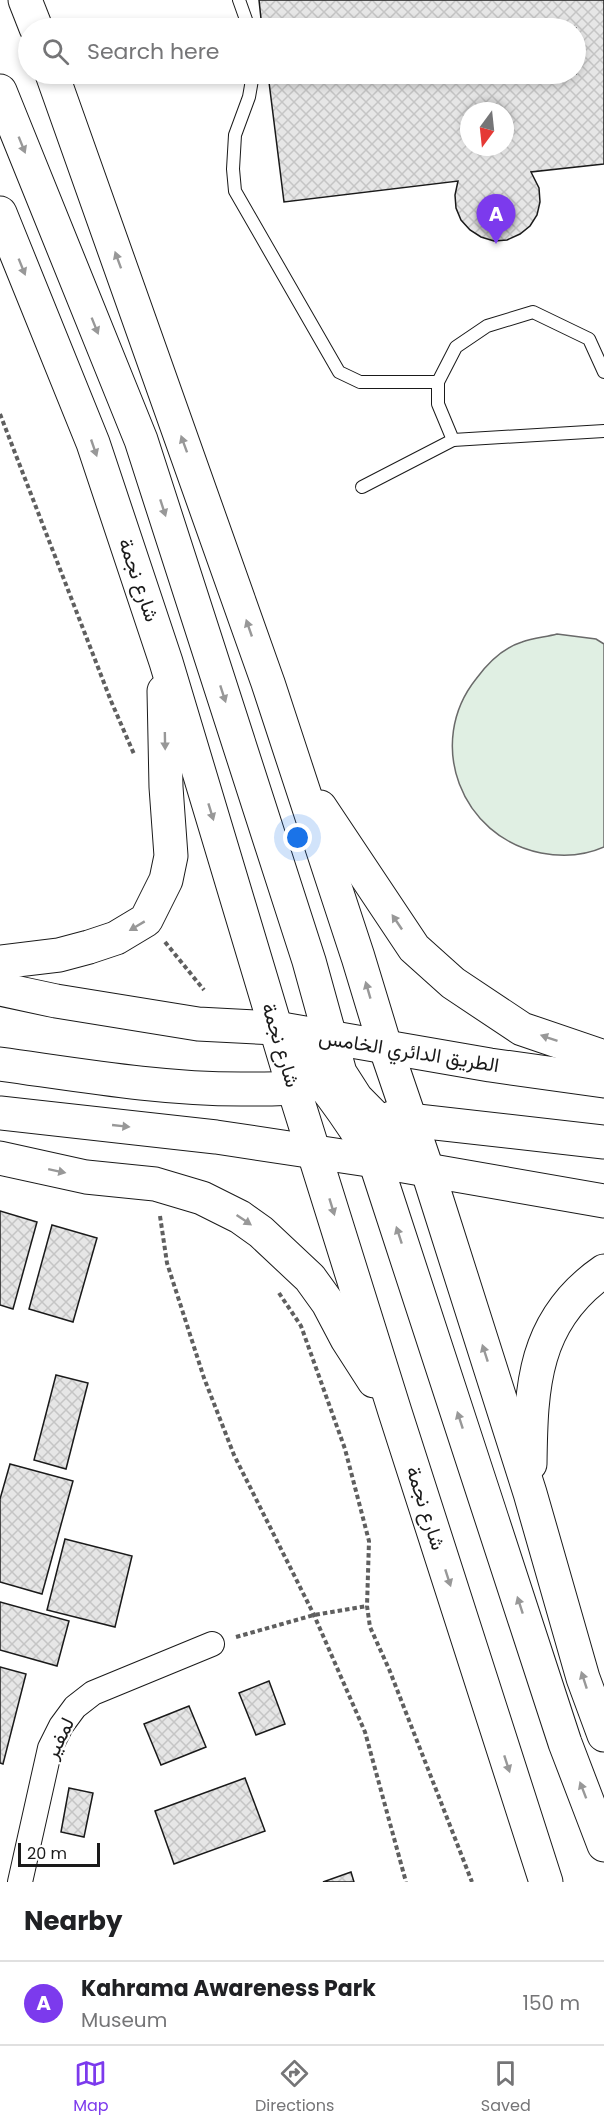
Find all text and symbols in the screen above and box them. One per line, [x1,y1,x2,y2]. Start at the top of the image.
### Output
search box [18,18,586,84]
icon: search [39,35,72,68]
text: Search here [87,36,220,67]
north arrow [460,102,514,156]
one-way arrow [18,136,27,154]
pin: A [476,194,516,244]
one-way arrow [113,251,123,269]
one-way arrow [18,258,27,276]
one-way arrow [91,317,100,335]
one-way arrow [178,435,188,453]
one-way arrow [90,439,100,457]
one-way arrow [159,499,169,517]
street label: شارع نجمة [112,534,166,626]
one-way arrow [243,618,253,636]
one-way arrow [219,685,228,703]
one-way arrow [160,732,170,751]
one-way arrow [207,803,216,821]
your location [283,823,312,852]
one-way arrow [391,913,402,930]
one-way arrow [129,920,145,931]
one-way arrow [363,981,372,999]
street label: شارع نجمة [255,999,307,1091]
street label: الطريق الدائري الخامس [316,1023,501,1082]
one-way arrow [540,1033,558,1042]
one-way arrow [111,1121,130,1131]
one-way arrow [48,1166,66,1176]
one-way arrow [327,1198,337,1216]
one-way arrow [235,1214,251,1226]
one-way arrow [394,1226,404,1244]
one-way arrow [480,1344,489,1362]
one-way arrow [454,1411,464,1429]
street label: شارع نجمة [399,1462,453,1554]
one-way arrow [444,1569,453,1587]
one-way arrow [515,1596,524,1614]
one-way arrow [579,1671,589,1689]
street label: لمفير [37,1713,81,1764]
one-way arrow [503,1755,512,1773]
one-way arrow [578,1781,587,1799]
scale bar [18,1840,100,1868]
text: 20 m [27,1842,67,1865]
text: Nearby [24,1903,122,1939]
text: Kahrama Awareness Park [81,1973,376,2004]
text: A [36,1989,51,2017]
text: 150 m [523,1989,580,2017]
text: Museum [81,2006,167,2034]
tab: Map [73,2057,109,2118]
tab: Directions [255,2057,334,2118]
tab: Saved [481,2057,531,2118]

